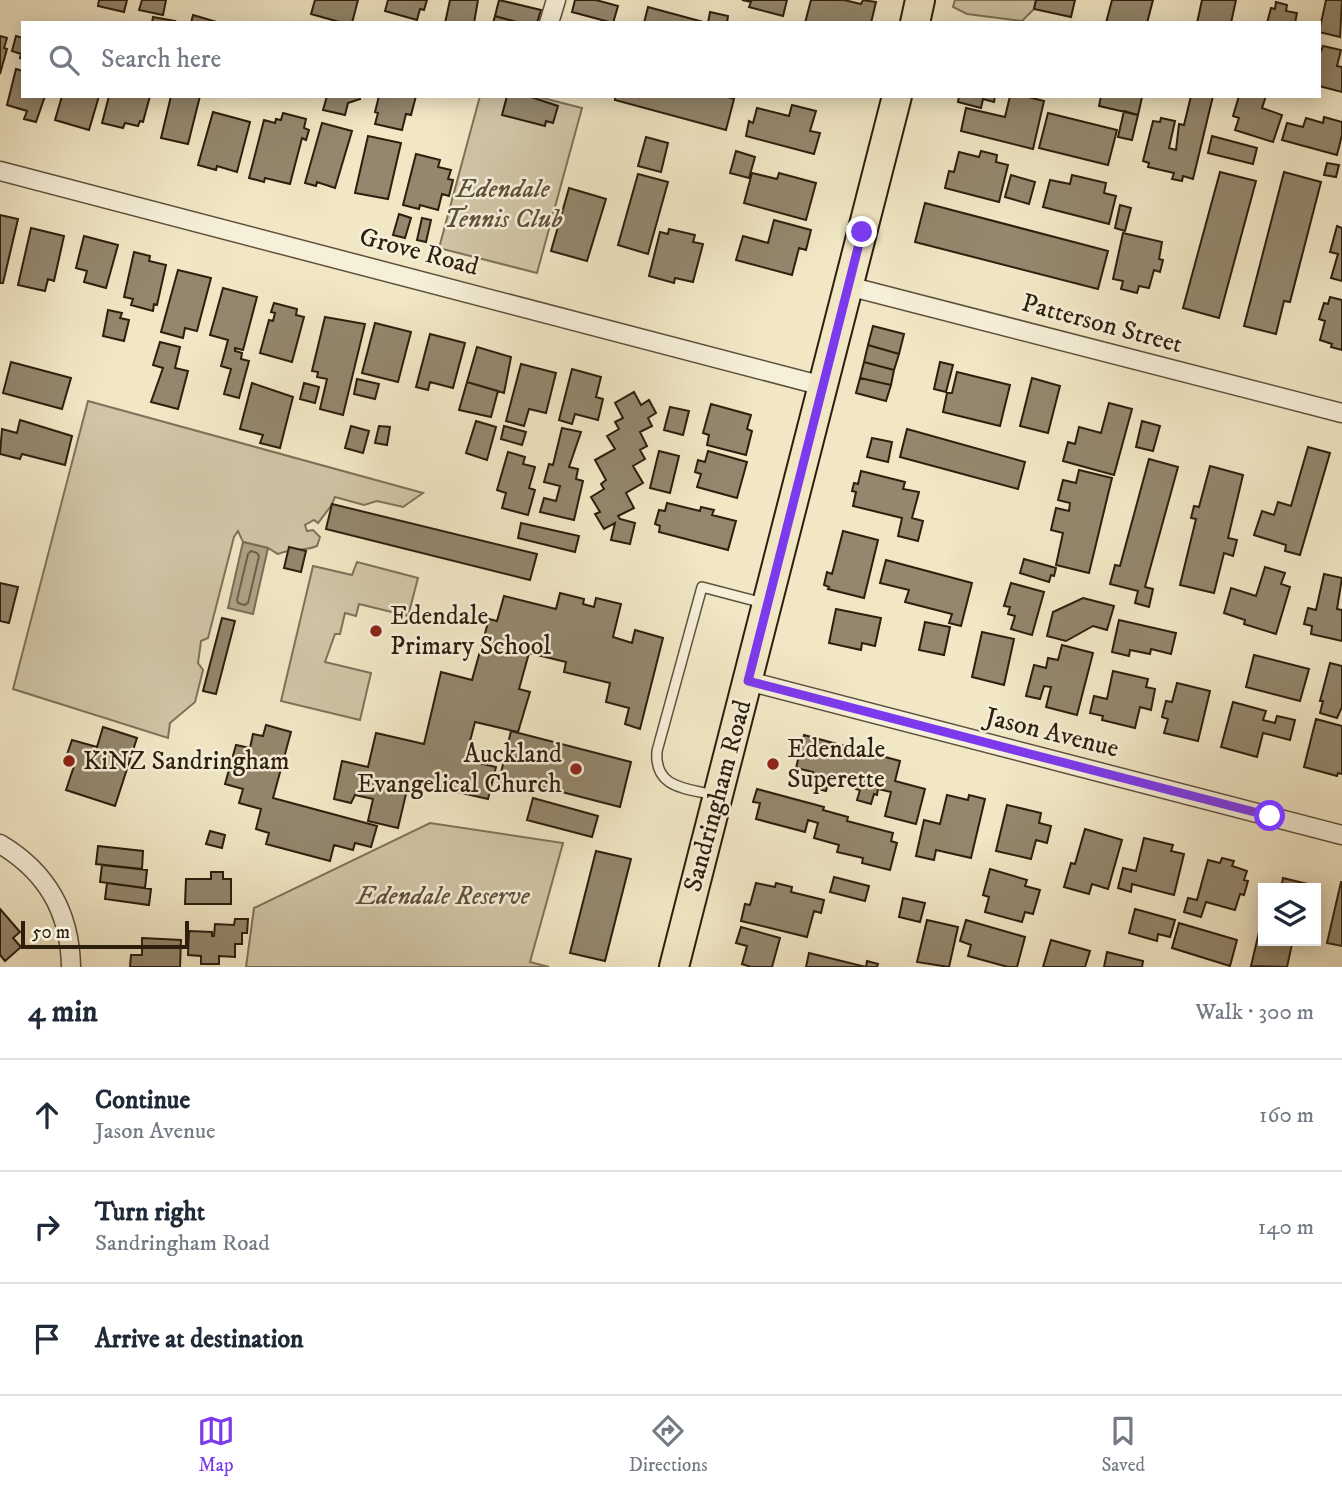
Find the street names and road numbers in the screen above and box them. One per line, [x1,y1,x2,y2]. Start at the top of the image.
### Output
street label: Grove Road [356,220,482,284]
street label: Patterson Street [1018,287,1186,361]
street label: Sandringham Road [677,696,759,896]
street label: Jason Avenue [980,700,1122,766]

